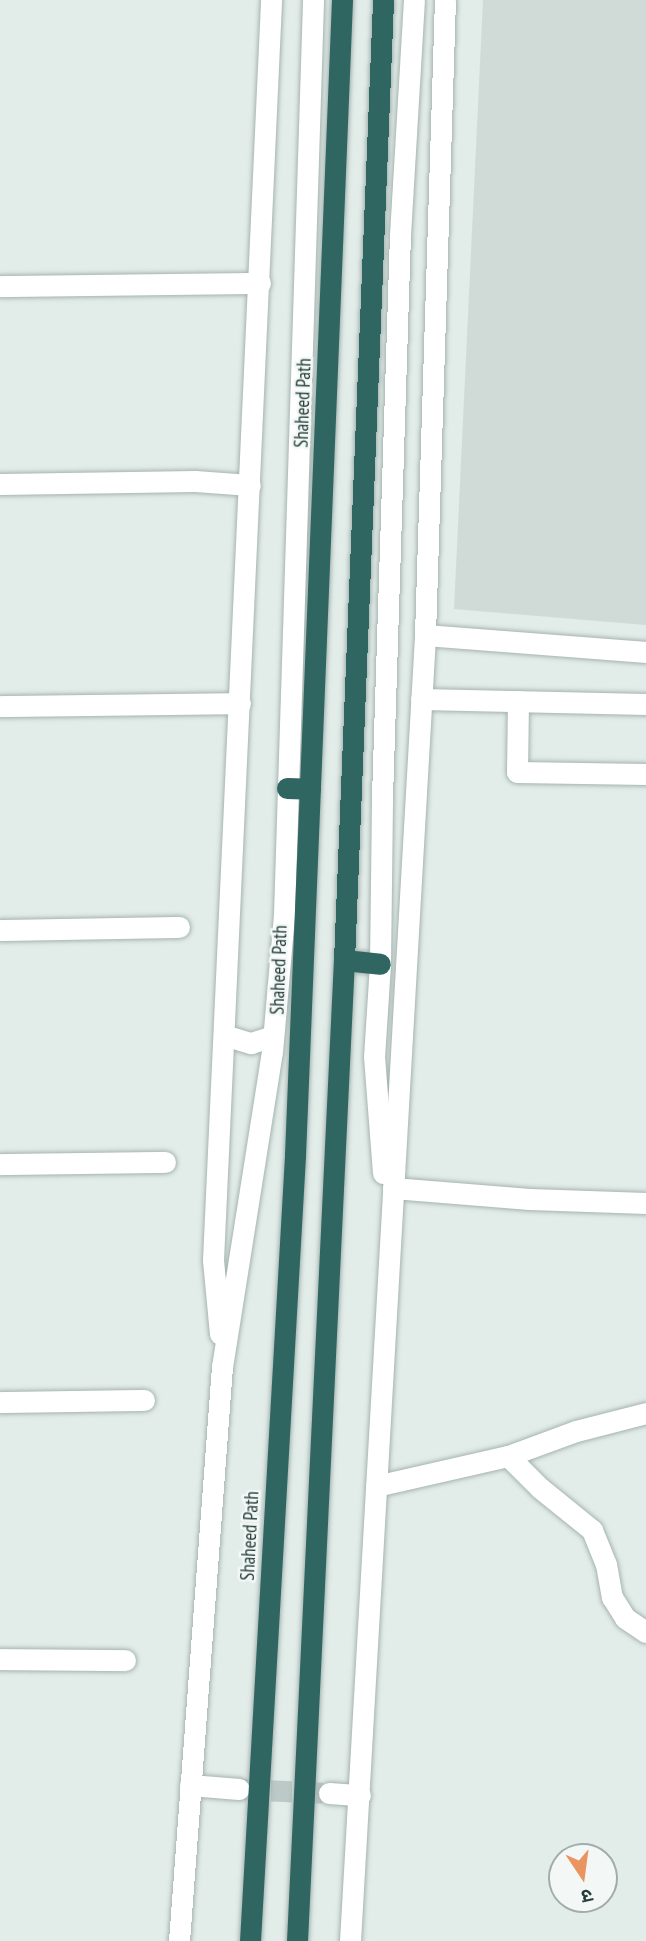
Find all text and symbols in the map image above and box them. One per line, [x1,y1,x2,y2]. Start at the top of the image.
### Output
street label: Shaheed Path [290,358,316,448]
street label: Shaheed Path [266,925,292,1015]
street label: Shaheed Path [236,1491,264,1581]
north arrow [548,1843,618,1913]
text: उ [579,1884,595,1909]

